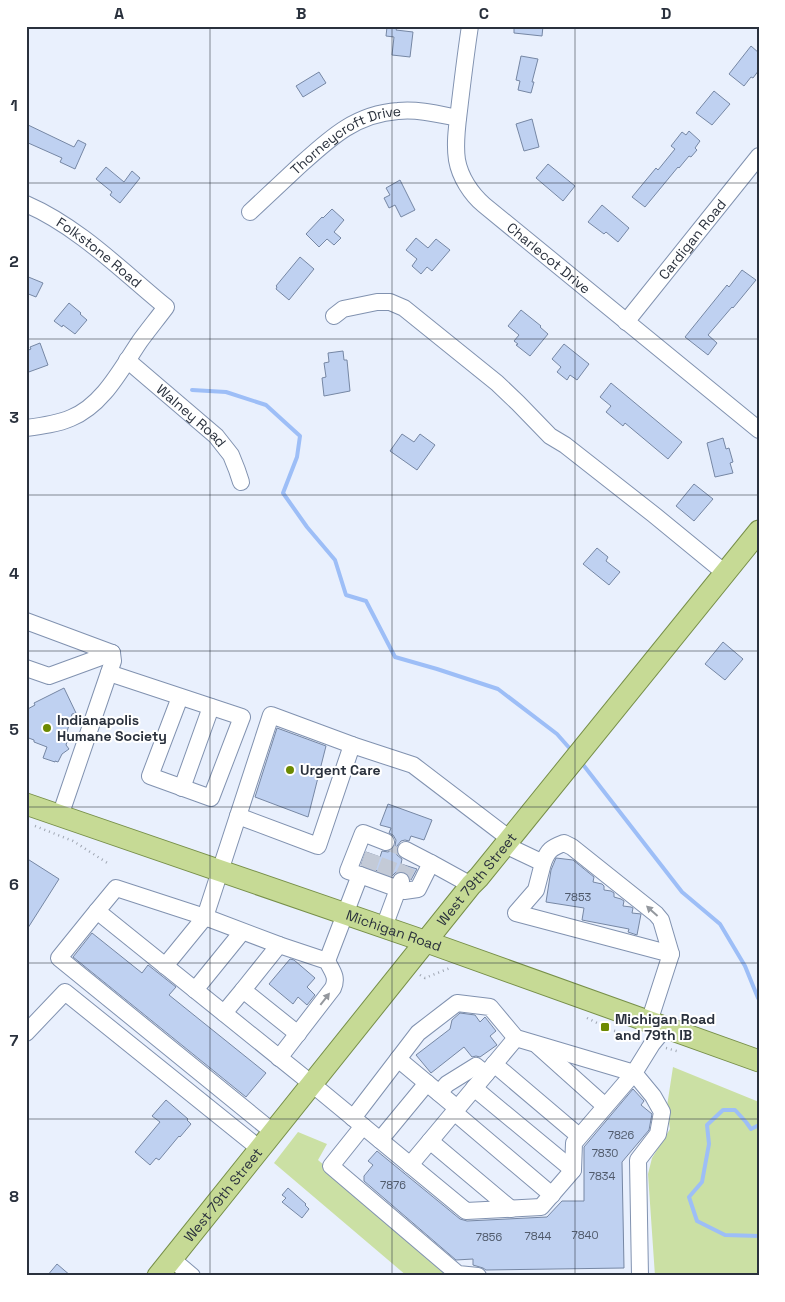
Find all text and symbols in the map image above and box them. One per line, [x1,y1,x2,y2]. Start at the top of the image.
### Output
text: A [114,3,124,24]
text: B [296,3,306,24]
text: C [479,3,489,24]
text: D [661,3,671,24]
text: 1 [10,95,18,116]
street label: Thorneycroft Drive [286,102,402,179]
street label: Cardigan Road [655,195,730,283]
street label: Folkstone Road [53,213,146,292]
street label: Charlecot Drive [503,218,594,298]
text: 2 [9,251,19,272]
street label: Walney Road [153,380,230,451]
text: 3 [9,407,19,428]
text: 4 [9,563,19,584]
place label: Indianapolis Humane Society [57,711,167,745]
text: 5 [9,719,19,740]
marker: Indianapolis Humane Society [41,722,53,734]
place label: Urgent Care [300,761,381,779]
marker: Urgent Care [284,764,296,776]
street label: West 79th Street [433,829,520,929]
text: 6 [9,874,19,895]
house number: 7853 [565,890,591,904]
one-way arrow [646,905,658,917]
street label: Michigan Road [344,906,444,955]
one-way arrow [319,993,330,1006]
place label: Michigan Road and 79th IB [615,1010,715,1044]
marker: Michigan Road and 79th IB [599,1021,611,1033]
text: 7 [10,1030,19,1051]
house number: 7826 [608,1128,634,1142]
street label: West 79th Street [180,1144,266,1246]
house number: 7830 [592,1146,618,1160]
house number: 7834 [589,1169,615,1183]
house number: 7876 [380,1178,406,1192]
text: 8 [9,1186,19,1207]
house number: 7840 [572,1228,598,1242]
house number: 7844 [525,1229,552,1243]
house number: 7856 [476,1230,502,1244]

